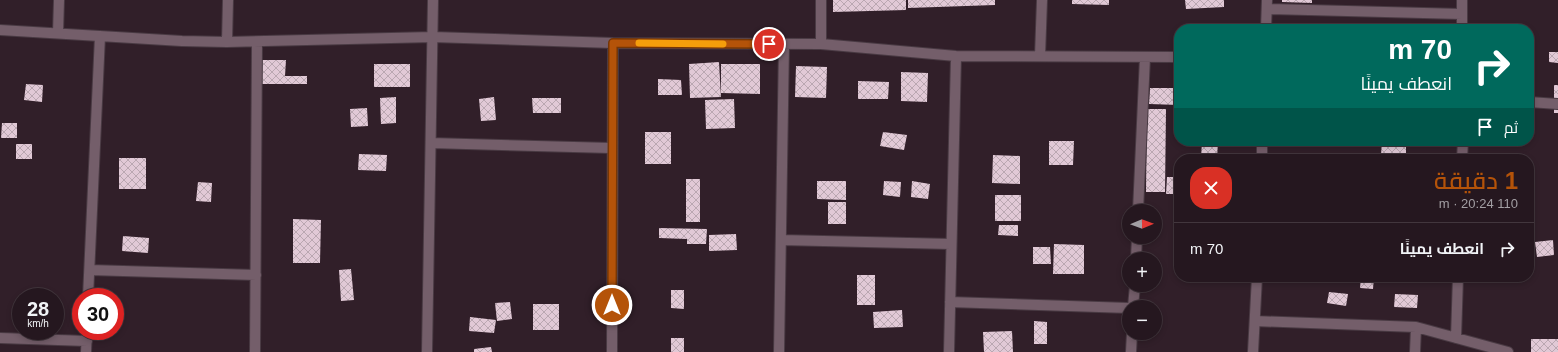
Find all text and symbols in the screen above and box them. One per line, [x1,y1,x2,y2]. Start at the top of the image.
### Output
pin [752,27,786,61]
icon: arrive [758,33,780,55]
text: 70 m [1388,34,1452,65]
icon: right [1466,40,1518,92]
text: انعطف يمينًا [1361,74,1452,94]
icon: arrive [1474,116,1496,138]
text: ثم [1504,119,1518,136]
button: close [1190,167,1232,209]
text: 1 دقيقة [1434,167,1518,194]
text: 110 m · 20:24 [1439,196,1518,211]
north arrow [1122,204,1162,244]
map controls [1122,204,1162,340]
icon: right [1496,238,1518,260]
text: 70 m [1190,240,1223,257]
text: انعطف يمينًا [1400,240,1484,257]
button: + [1122,252,1162,292]
position arrow [591,284,633,326]
speed limit sign: 30 [72,288,124,340]
text: 28 [27,298,49,320]
button: − [1122,300,1162,340]
text: km/h [27,318,49,329]

